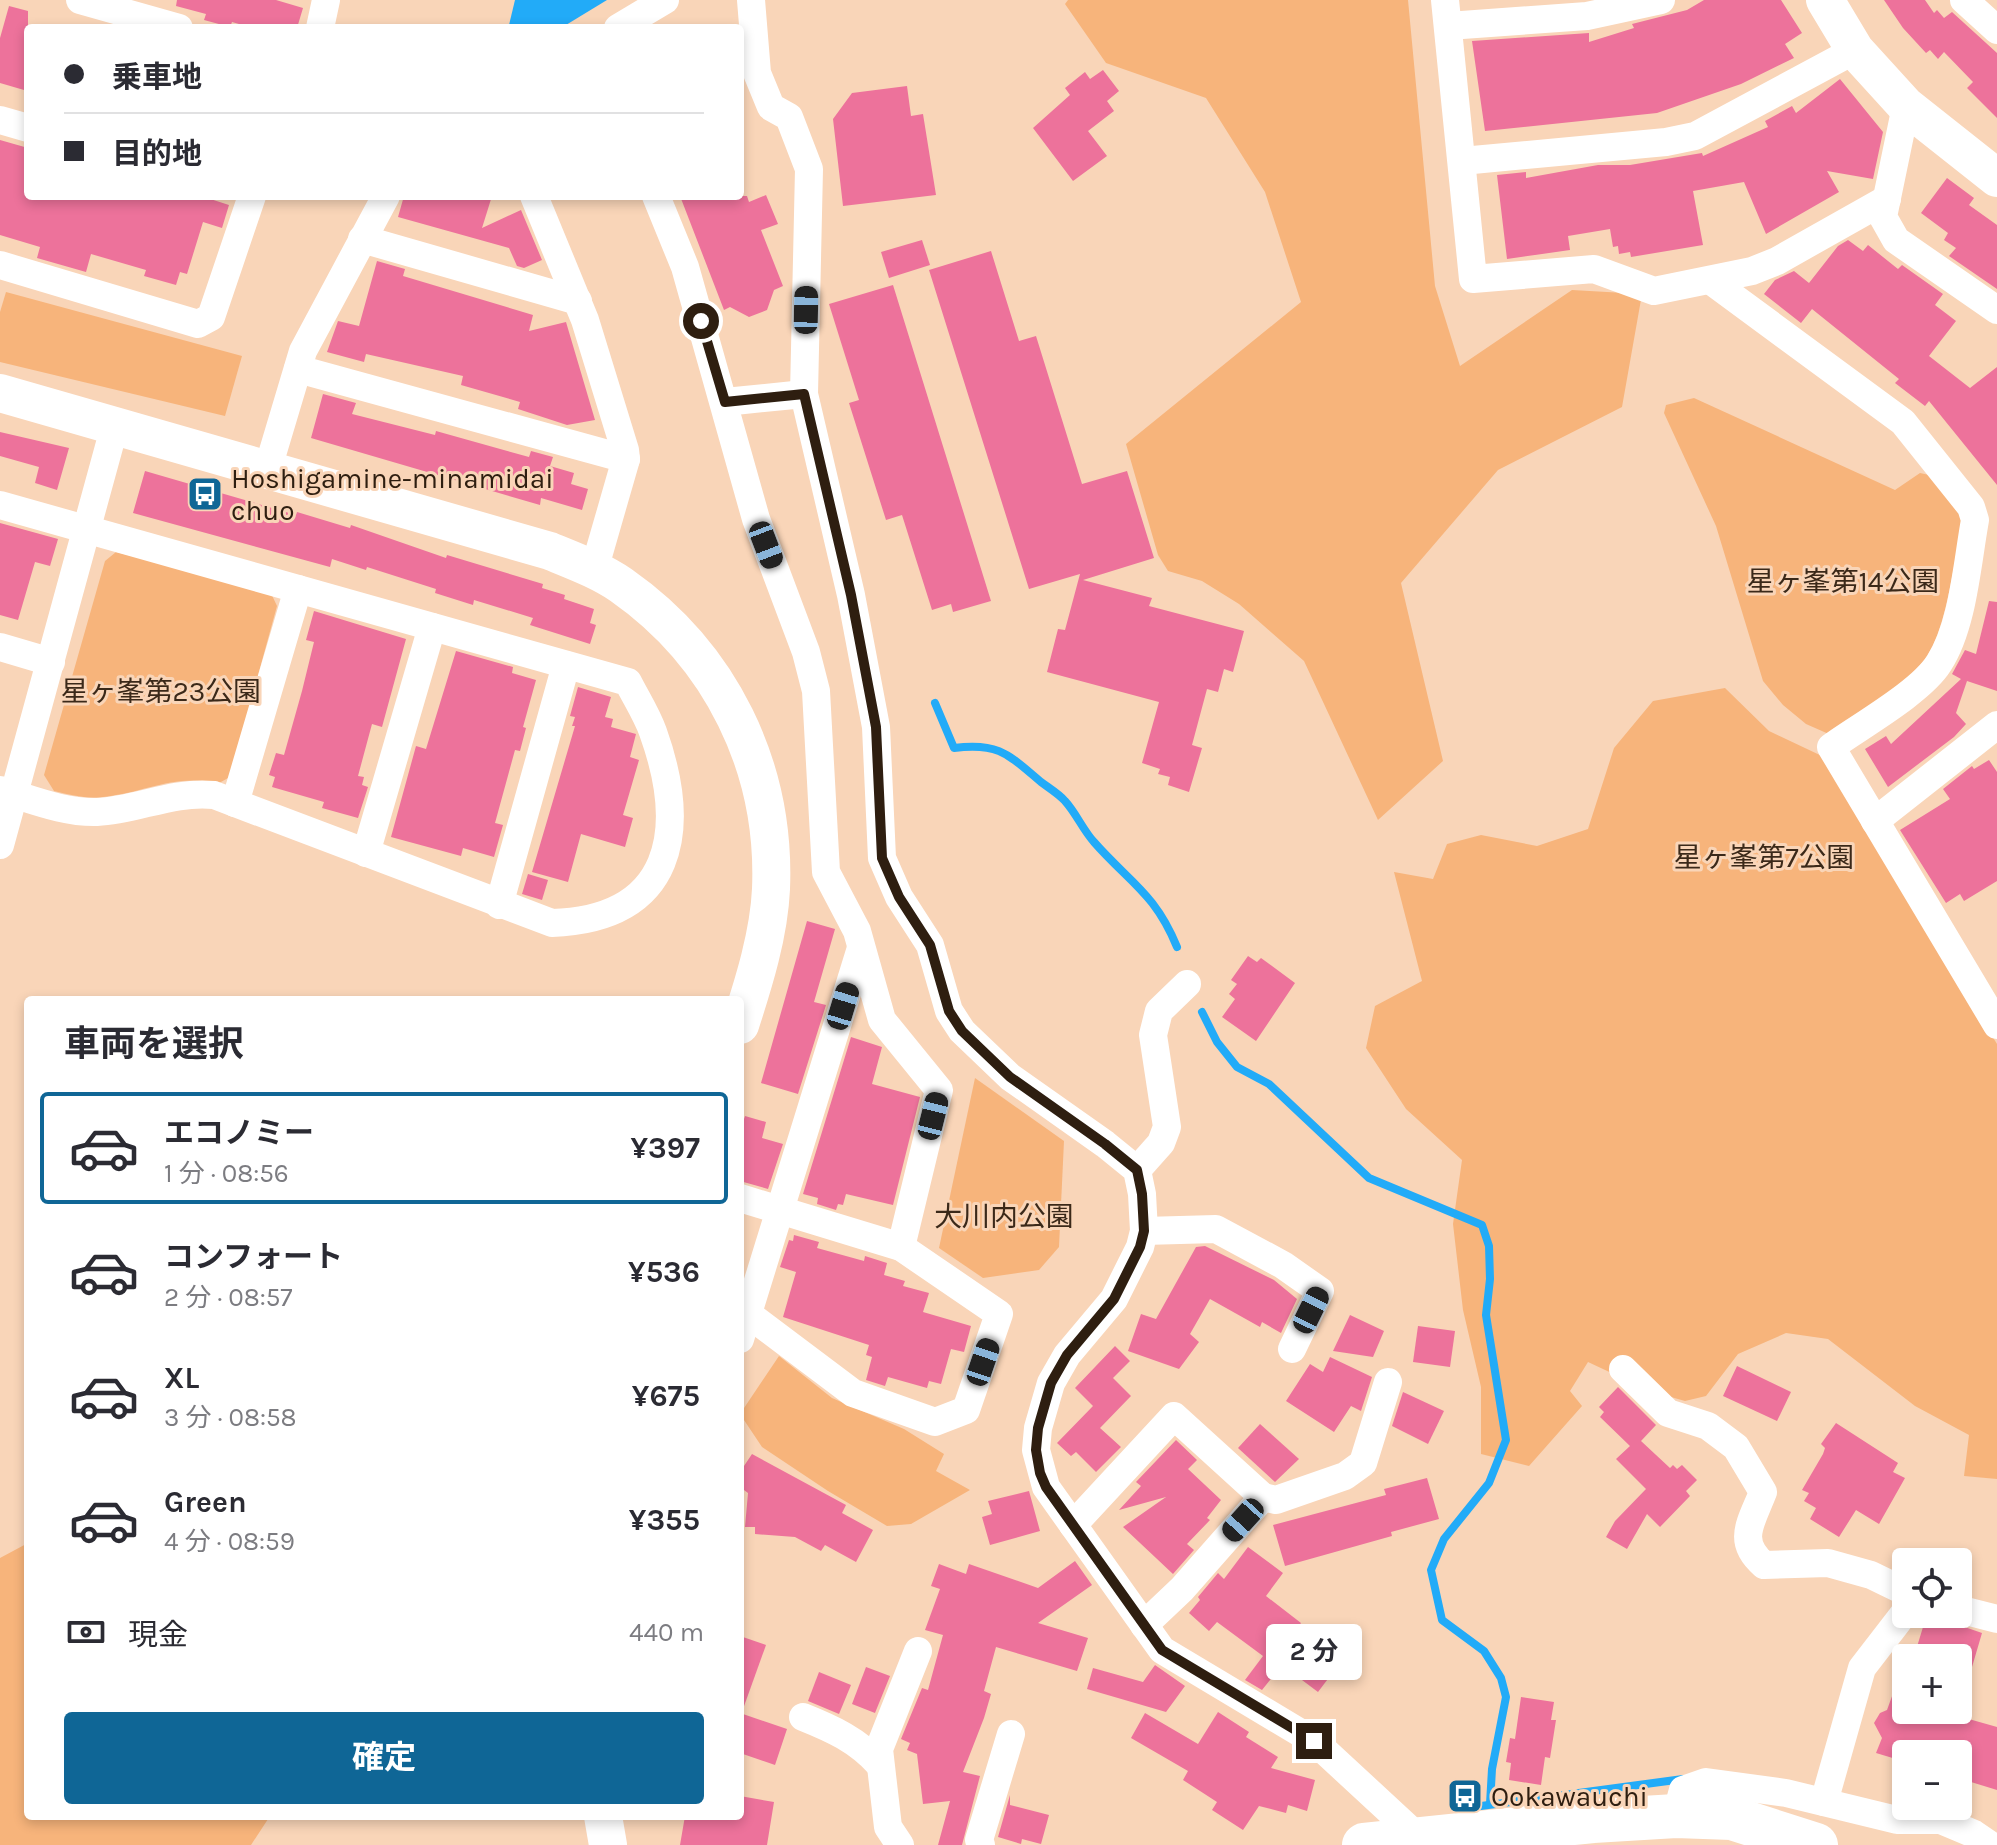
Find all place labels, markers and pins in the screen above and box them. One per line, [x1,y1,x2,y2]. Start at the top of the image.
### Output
place label: Hoshigamine-minamidai chuo [231,462,554,527]
bus stop icon: Hoshigamine-minamidai chuo [186,475,224,513]
bus stop icon: Ookawauchi [1446,1777,1484,1815]
place label: Ookawauchi [1491,1780,1648,1813]

